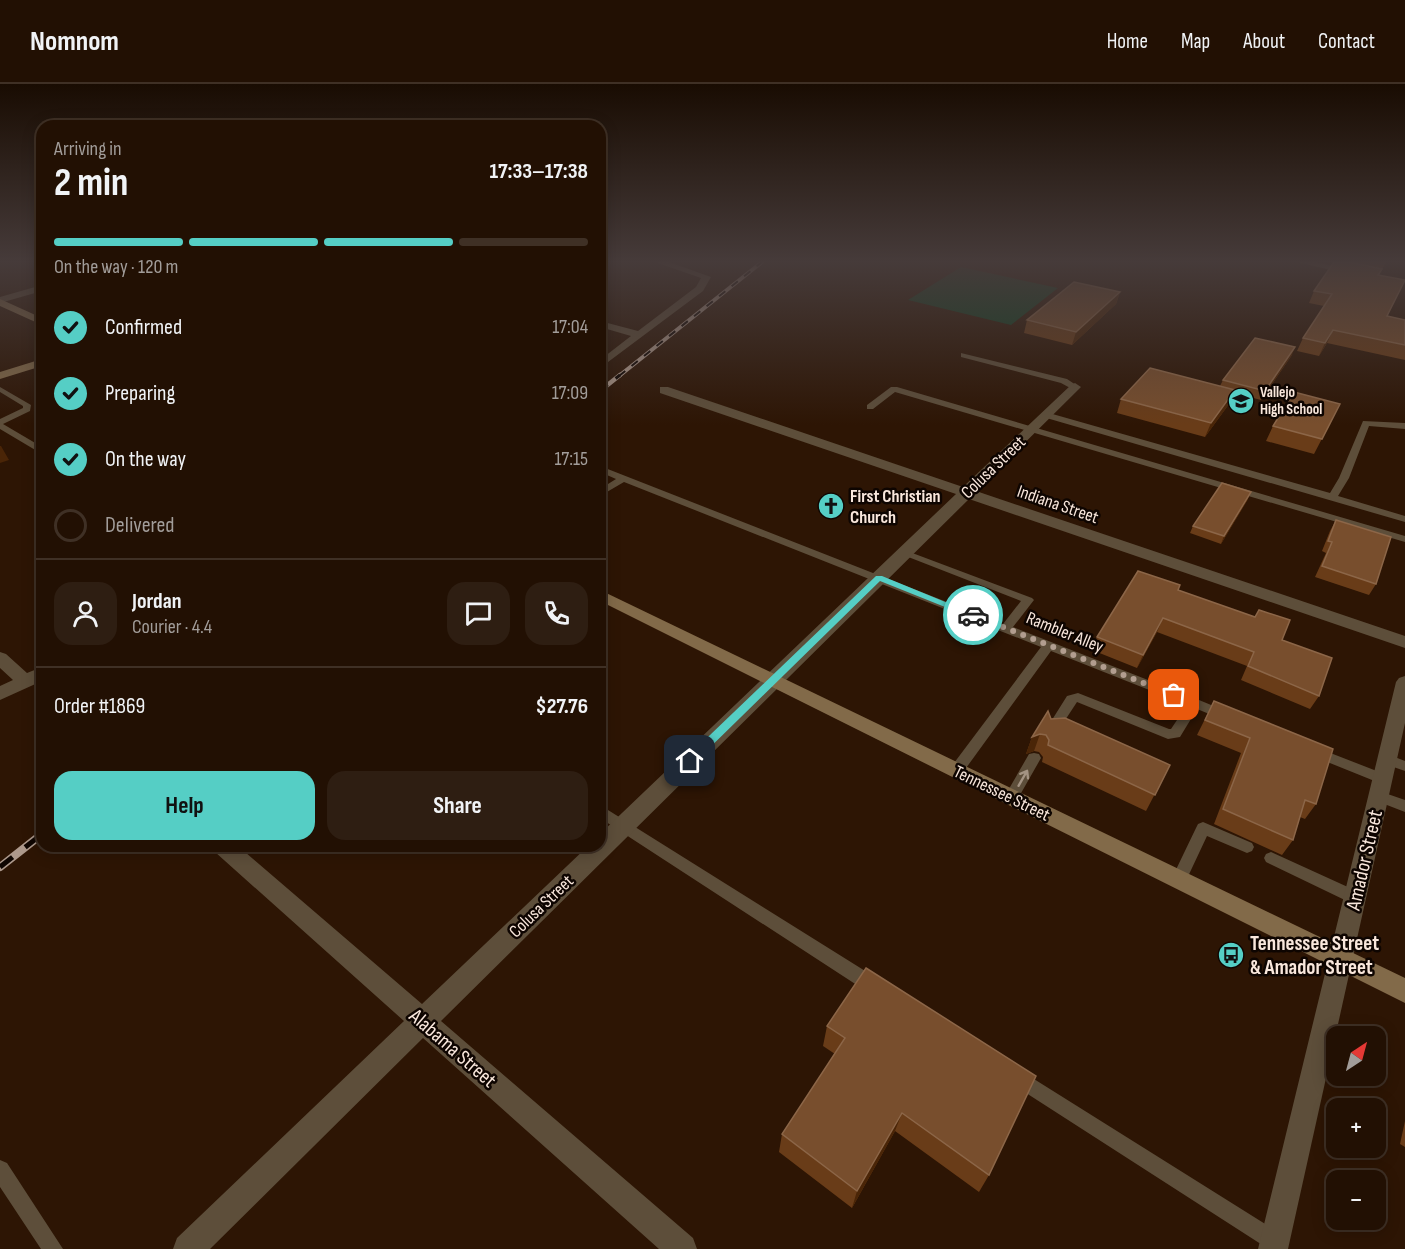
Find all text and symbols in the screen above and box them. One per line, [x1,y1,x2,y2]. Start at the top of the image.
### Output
text: Nomnom [30,25,119,58]
text: Home [1107,29,1148,54]
text: Map [1181,29,1210,54]
text: About [1243,29,1285,54]
text: Contact [1318,29,1375,54]
text: Arriving in [54,137,122,161]
text: 17:33–17:38 [490,158,588,185]
text: 2 min [54,160,128,207]
text: On the way · 120 m [54,255,178,279]
icon: check [54,311,87,344]
text: Confirmed [105,314,182,341]
text: 17:04 [552,315,588,339]
icon: check [54,377,87,410]
text: Preparing [105,380,175,407]
text: 17:09 [552,381,588,405]
place label: Vallejo High School [1260,383,1322,419]
school or university icon: Vallejo High School [1226,386,1256,416]
street label: Colusa Street [957,431,1030,503]
icon: check [54,443,87,476]
text: On the way [105,446,186,473]
text: 17:15 [554,447,588,471]
street label: Indiana Street [1014,481,1102,528]
place label: First Christian Church [850,486,941,528]
church icon: First Christian Church [816,491,846,521]
text: Delivered [105,512,174,539]
button: person [54,582,117,645]
button: chat [447,582,510,645]
button: phone [525,582,588,645]
courier [943,585,1003,645]
text: Jordan [132,588,181,615]
icon: car [957,599,990,632]
street label: Rambler Alley [1023,607,1107,657]
text: Courier · 4.4 [132,615,212,639]
pin [1148,669,1199,720]
icon: bag [1157,678,1190,711]
text: Order #1869 [54,693,145,720]
text: $27.76 [535,693,588,720]
pin [664,735,715,786]
icon: home [673,744,706,777]
street label: Tennessee Street [950,761,1054,826]
one-way arrow [1017,770,1029,787]
button: Help [54,771,315,840]
button: Share [327,771,588,840]
street label: Amador Street [1341,808,1388,914]
street label: Colusa Street [505,870,578,942]
place label: Tennessee Street & Amador Street [1250,931,1379,980]
bus stop icon: Tennessee Street & Amador Street [1216,940,1246,970]
street label: Alabama Street [403,1003,501,1093]
north arrow [1326,1026,1386,1086]
map controls [1326,1026,1386,1230]
button: + [1326,1098,1386,1158]
button: − [1326,1170,1386,1230]

